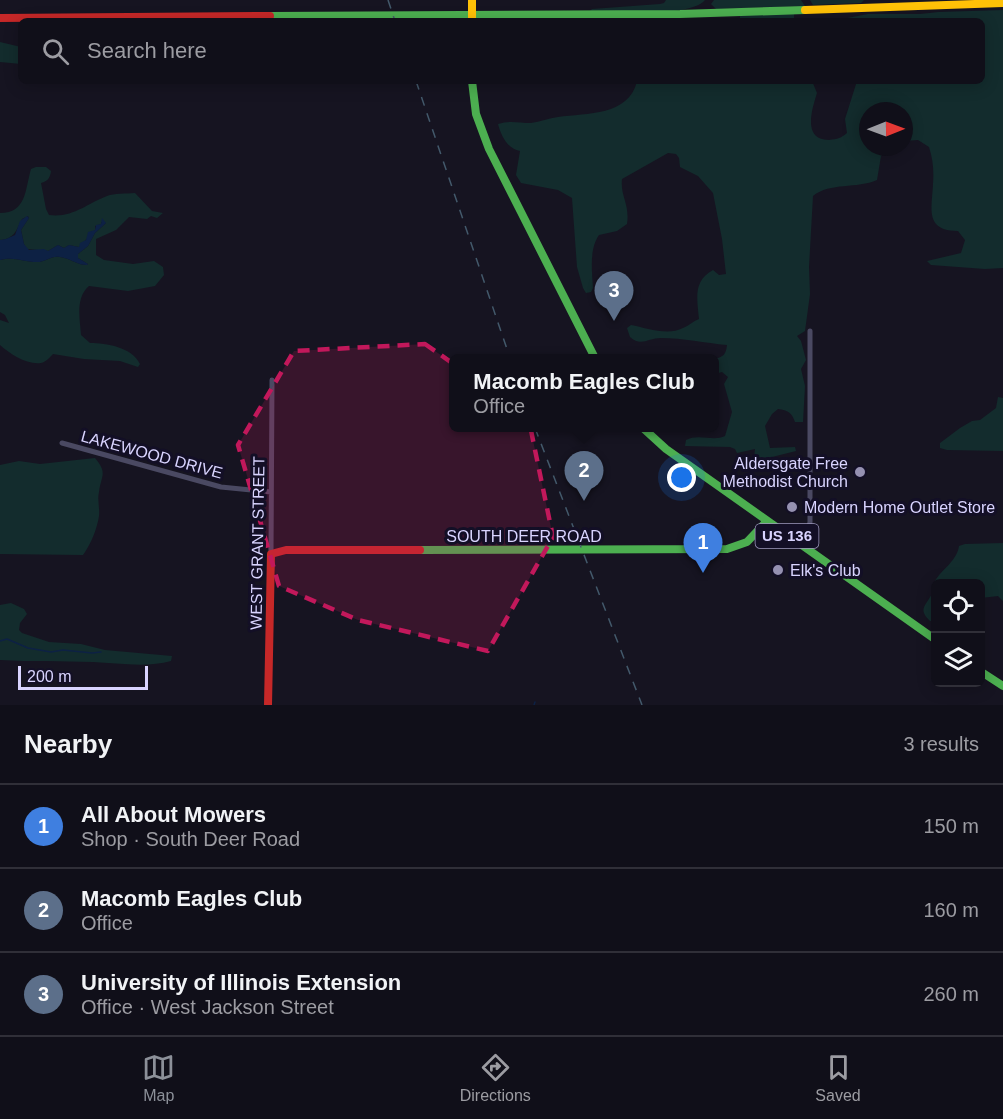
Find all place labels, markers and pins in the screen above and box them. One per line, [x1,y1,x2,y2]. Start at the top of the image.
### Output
pin: 3 [594,272,634,321]
pin: 2 [564,452,604,501]
place label: Aldersgate Free Methodist Church [723,455,848,490]
marker: Aldersgate Free Methodist Church [853,465,867,479]
place label: Modern Home Outlet Store [804,499,995,516]
marker: Modern Home Outlet Store [785,500,799,514]
pin: 1 [684,524,722,573]
place label: Elk's Club [790,562,861,579]
marker: Elk's Club [771,563,785,577]

